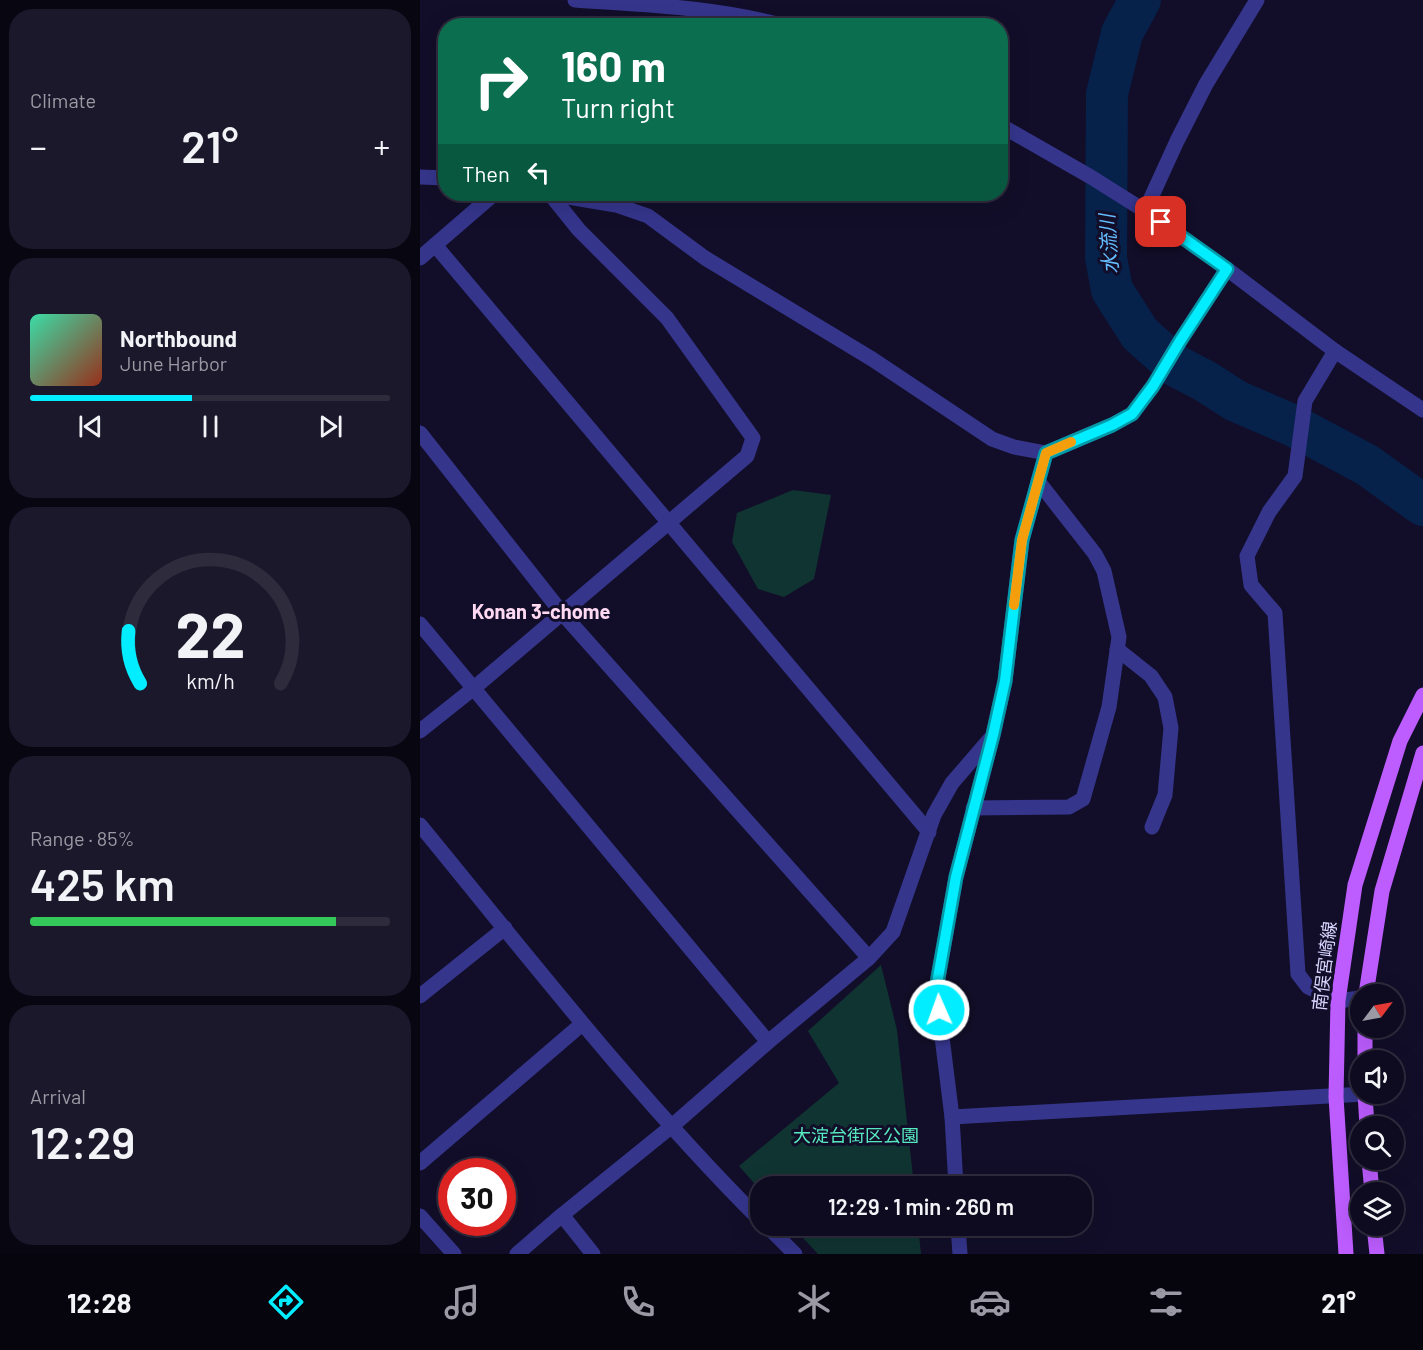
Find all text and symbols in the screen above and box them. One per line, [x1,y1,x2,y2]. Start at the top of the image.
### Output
text: 160 m [561,40,666,90]
icon: right [462,42,540,120]
text: Climate [30,88,96,112]
text: Turn right [561,91,675,123]
text: 21° [181,118,239,172]
text: − [30,126,47,166]
text: + [373,126,390,166]
icon: left [522,156,555,189]
text: Then [462,160,510,186]
pin [1135,196,1186,247]
icon: arrive [1144,205,1177,238]
water label: 水流川 [1094,211,1122,275]
text: Northbound [120,325,237,351]
text: June Harbor [120,351,227,375]
icon: previous [74,410,107,443]
icon: pause [194,410,227,443]
icon: next [314,410,347,443]
text: 22 [175,596,245,670]
district label: Konan 3-chome [472,599,610,623]
text: km/h [186,668,234,693]
text: Range · 85% [30,826,134,850]
text: 425 km [30,856,175,910]
street label: 南俣宮崎線 [1308,920,1340,1012]
position arrow [907,978,971,1042]
north arrow [1350,984,1404,1038]
map controls [1350,984,1404,1236]
button: sound [1350,1050,1404,1104]
text: Arrival [30,1084,86,1108]
text: 12:29 [30,1114,135,1168]
button: search [1350,1116,1404,1170]
park label: 大淀台街区公園 [793,1124,919,1146]
speed limit sign: 30 [438,1158,516,1236]
button: layers [1350,1182,1404,1236]
text: 12:29 · 1 min · 260 m [828,1193,1014,1219]
icon: directions [265,1281,307,1323]
icon: music [441,1281,483,1323]
icon: phone [617,1281,659,1323]
icon: climate [793,1281,835,1323]
icon: car [969,1281,1011,1323]
icon: filters [1145,1281,1187,1323]
text: 12:28 [67,1286,131,1318]
text: 21° [1321,1286,1356,1318]

